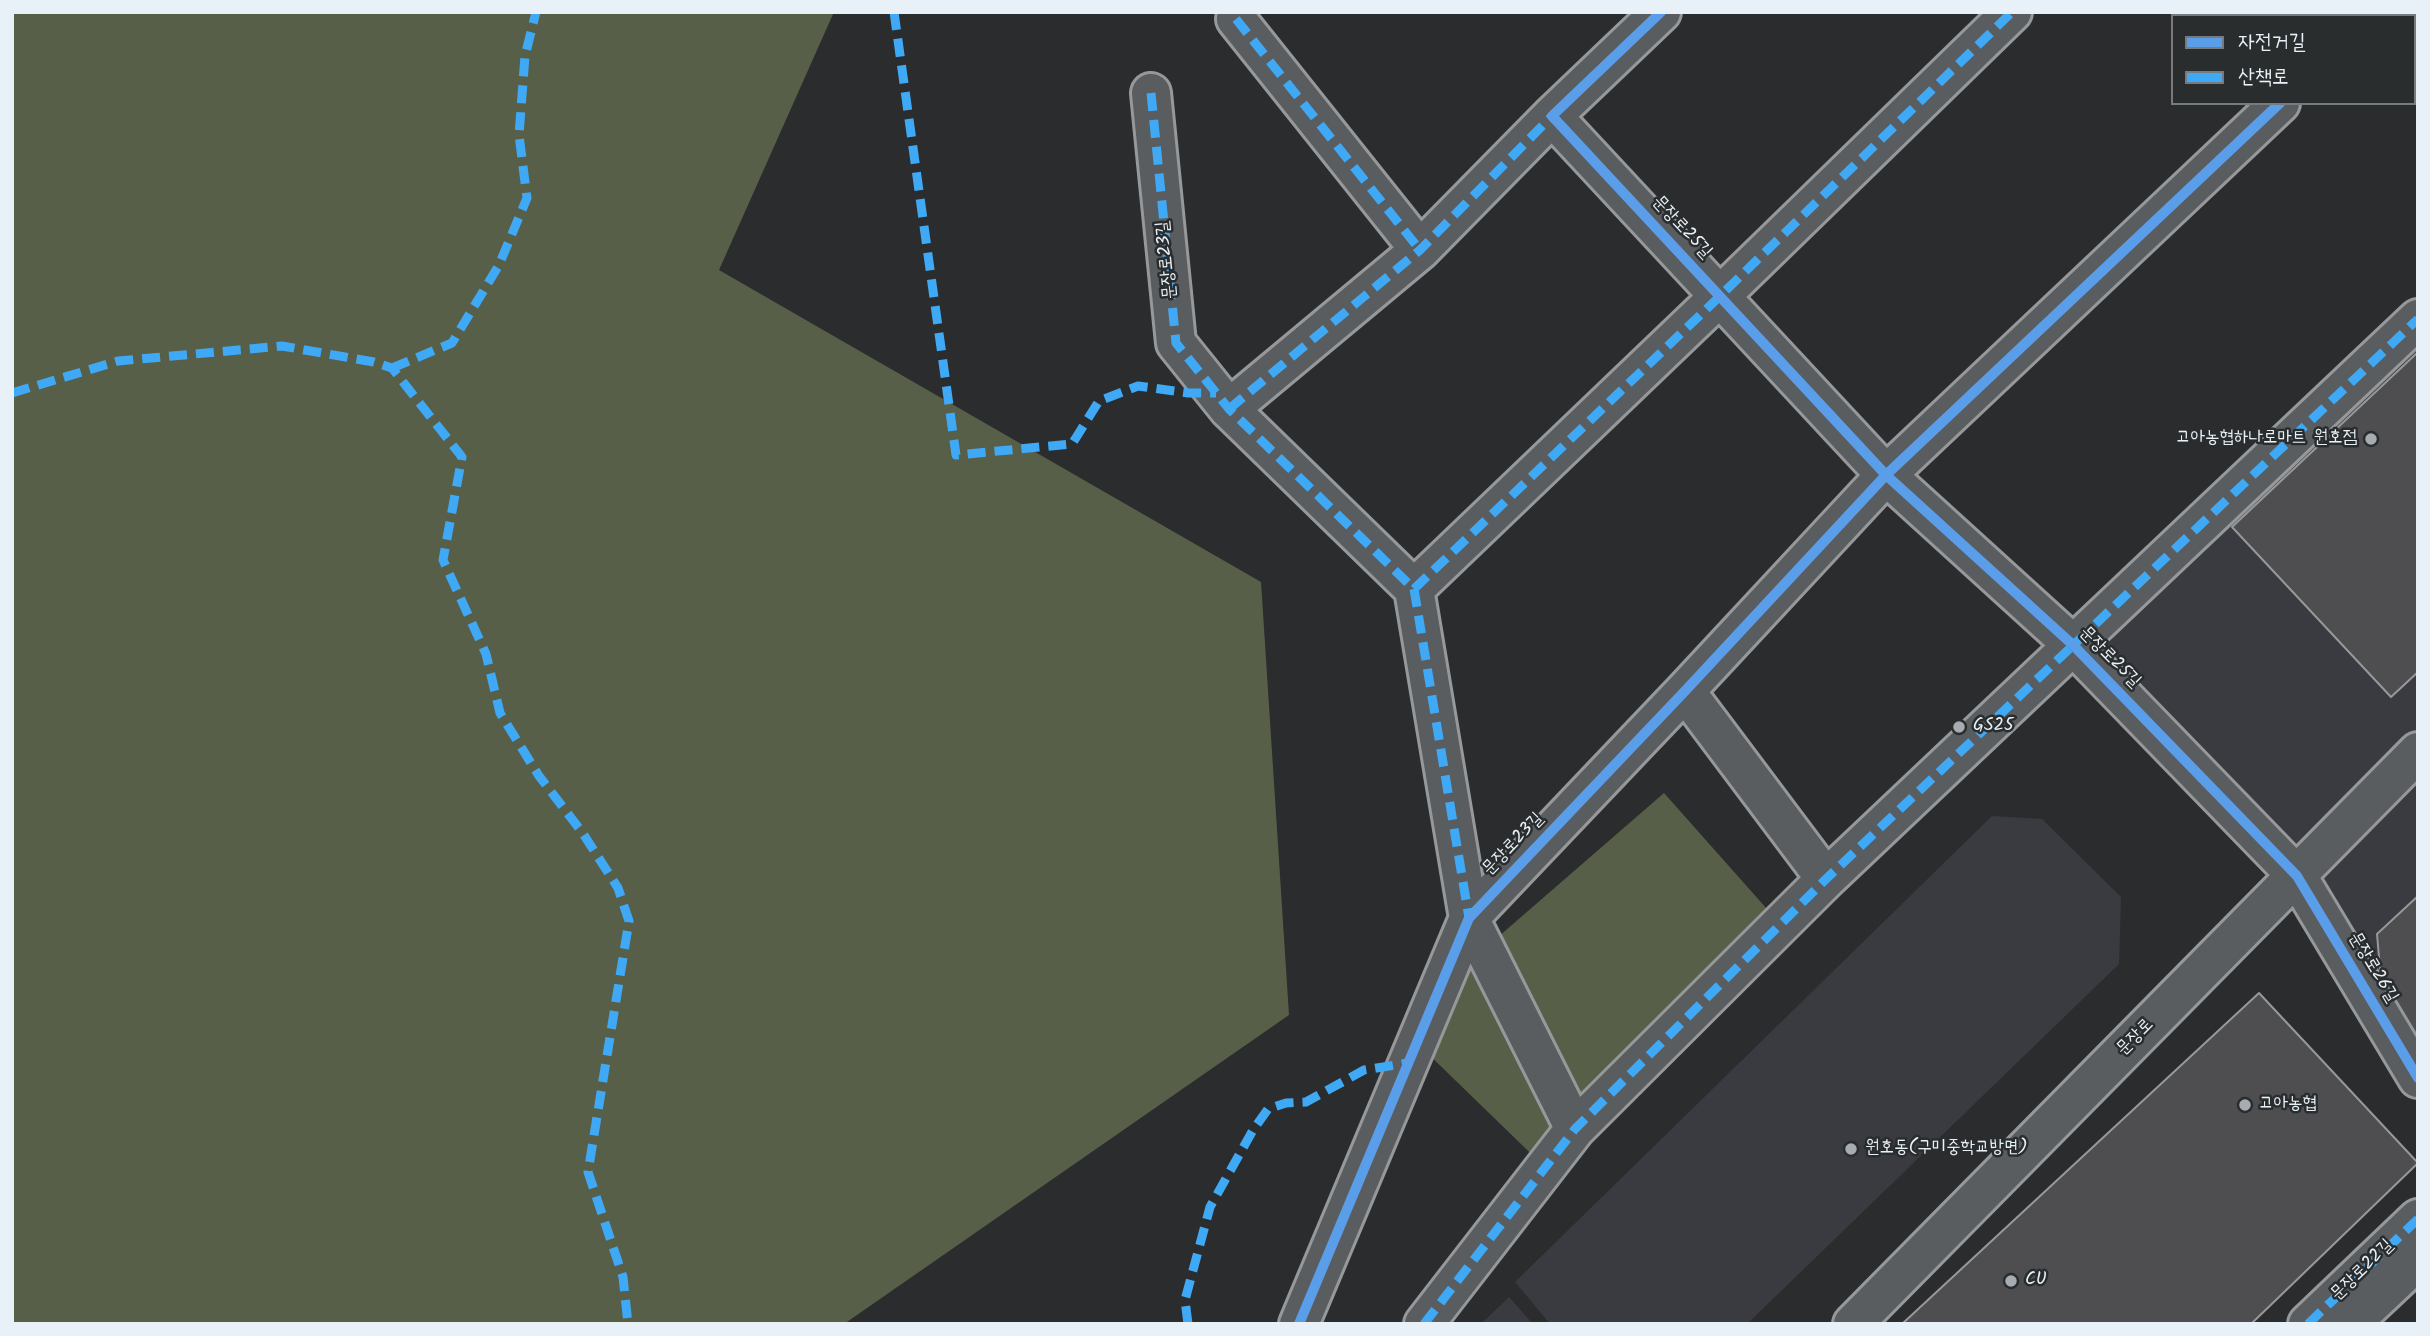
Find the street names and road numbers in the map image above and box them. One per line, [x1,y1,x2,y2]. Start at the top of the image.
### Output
street label: 문장로25길 [1646,192,1716,264]
street label: 문장로23길 [1153,220,1183,300]
street label: 문장로25길 [2074,623,2144,693]
street label: 문장로23길 [1479,809,1549,881]
street label: 문장로26길 [2343,929,2401,1007]
street label: 문장로 [2113,1015,2159,1061]
street label: 문장로22길 [2327,1236,2399,1306]

